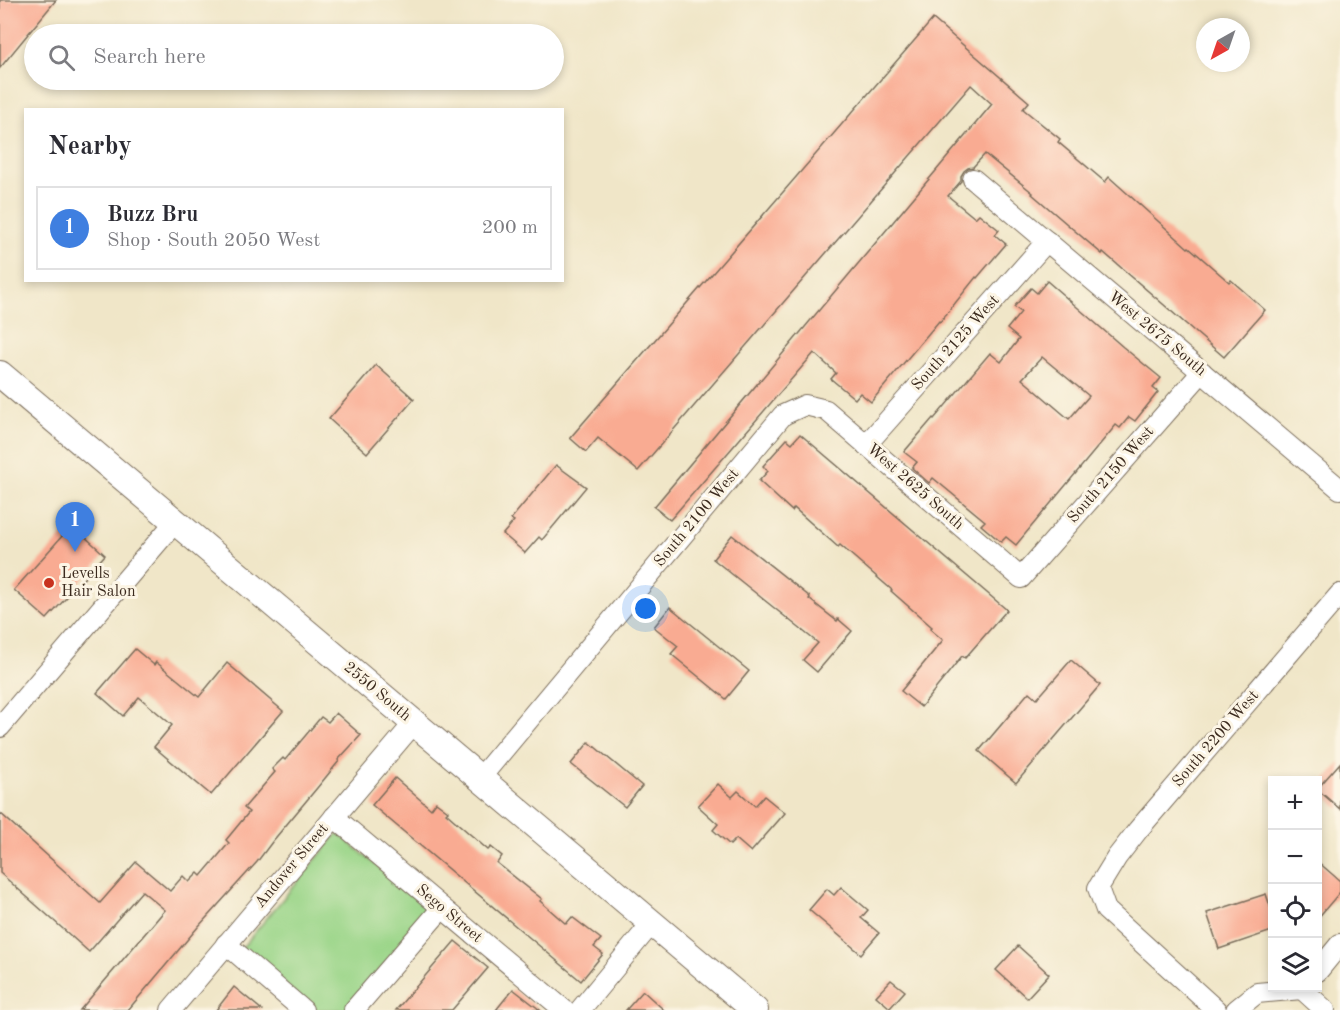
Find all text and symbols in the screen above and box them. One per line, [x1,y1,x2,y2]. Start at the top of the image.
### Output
north arrow [1196,18,1250,72]
search box [24,24,564,90]
icon: search [45,41,78,74]
text: Search here [93,46,206,68]
text: Nearby [48,134,132,160]
text: Buzz Bru [107,204,198,226]
text: 1 [64,218,75,238]
text: 200 m [482,218,538,238]
text: Shop · South 2050 West [107,231,320,251]
street label: West 2675 South [1105,289,1209,380]
street label: South 2125 West [909,292,1003,394]
street label: South 2150 West [1065,423,1157,526]
street label: West 2625 South [864,441,967,533]
street label: South 2100 West [652,466,743,570]
pin: 1 [56,502,94,552]
place label: Levells Hair Salon [61,566,136,600]
marker: Levells Hair Salon [42,576,56,590]
your location [631,594,660,623]
street label: 2550 South [340,659,414,725]
street label: South 2200 West [1170,687,1262,790]
map controls [1268,776,1322,992]
button: + [1268,776,1322,830]
street label: Andover Street [252,820,332,911]
button: − [1268,830,1322,884]
street label: Sego Street [413,882,485,946]
button: locate [1268,884,1322,938]
button: layers [1268,938,1322,992]

